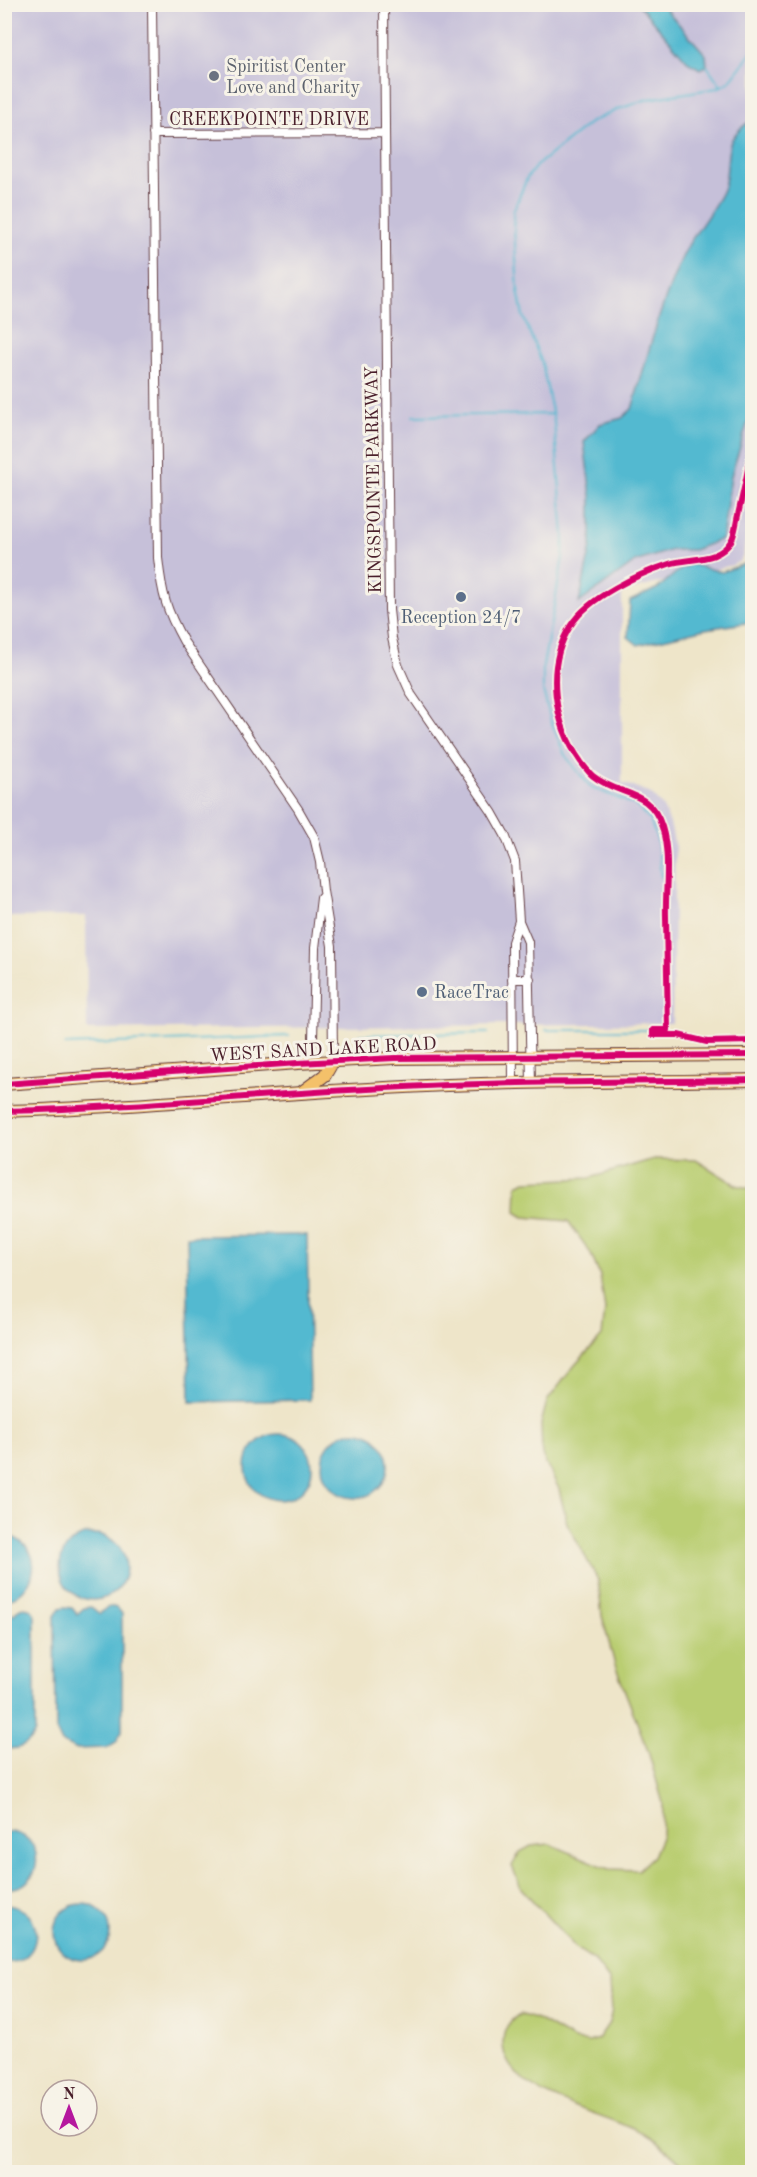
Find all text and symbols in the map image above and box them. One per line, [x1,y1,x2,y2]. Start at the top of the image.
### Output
place label: Spiritist Center Love and Charity [226,58,361,97]
marker: Spiritist Center Love and Charity [207,69,221,83]
street label: CREEKPOINTE DRIVE [169,111,369,129]
street label: KINGSPOINTE PARKWAY [363,366,385,594]
marker: Reception 24/7 [454,590,468,604]
place label: Reception 24/7 [401,609,521,627]
place label: RaceTrac [434,984,509,1002]
marker: RaceTrac [415,985,429,999]
street label: WEST SAND LAKE ROAD [209,1035,437,1065]
north arrow [39,2078,99,2138]
text: N [63,2087,76,2103]

